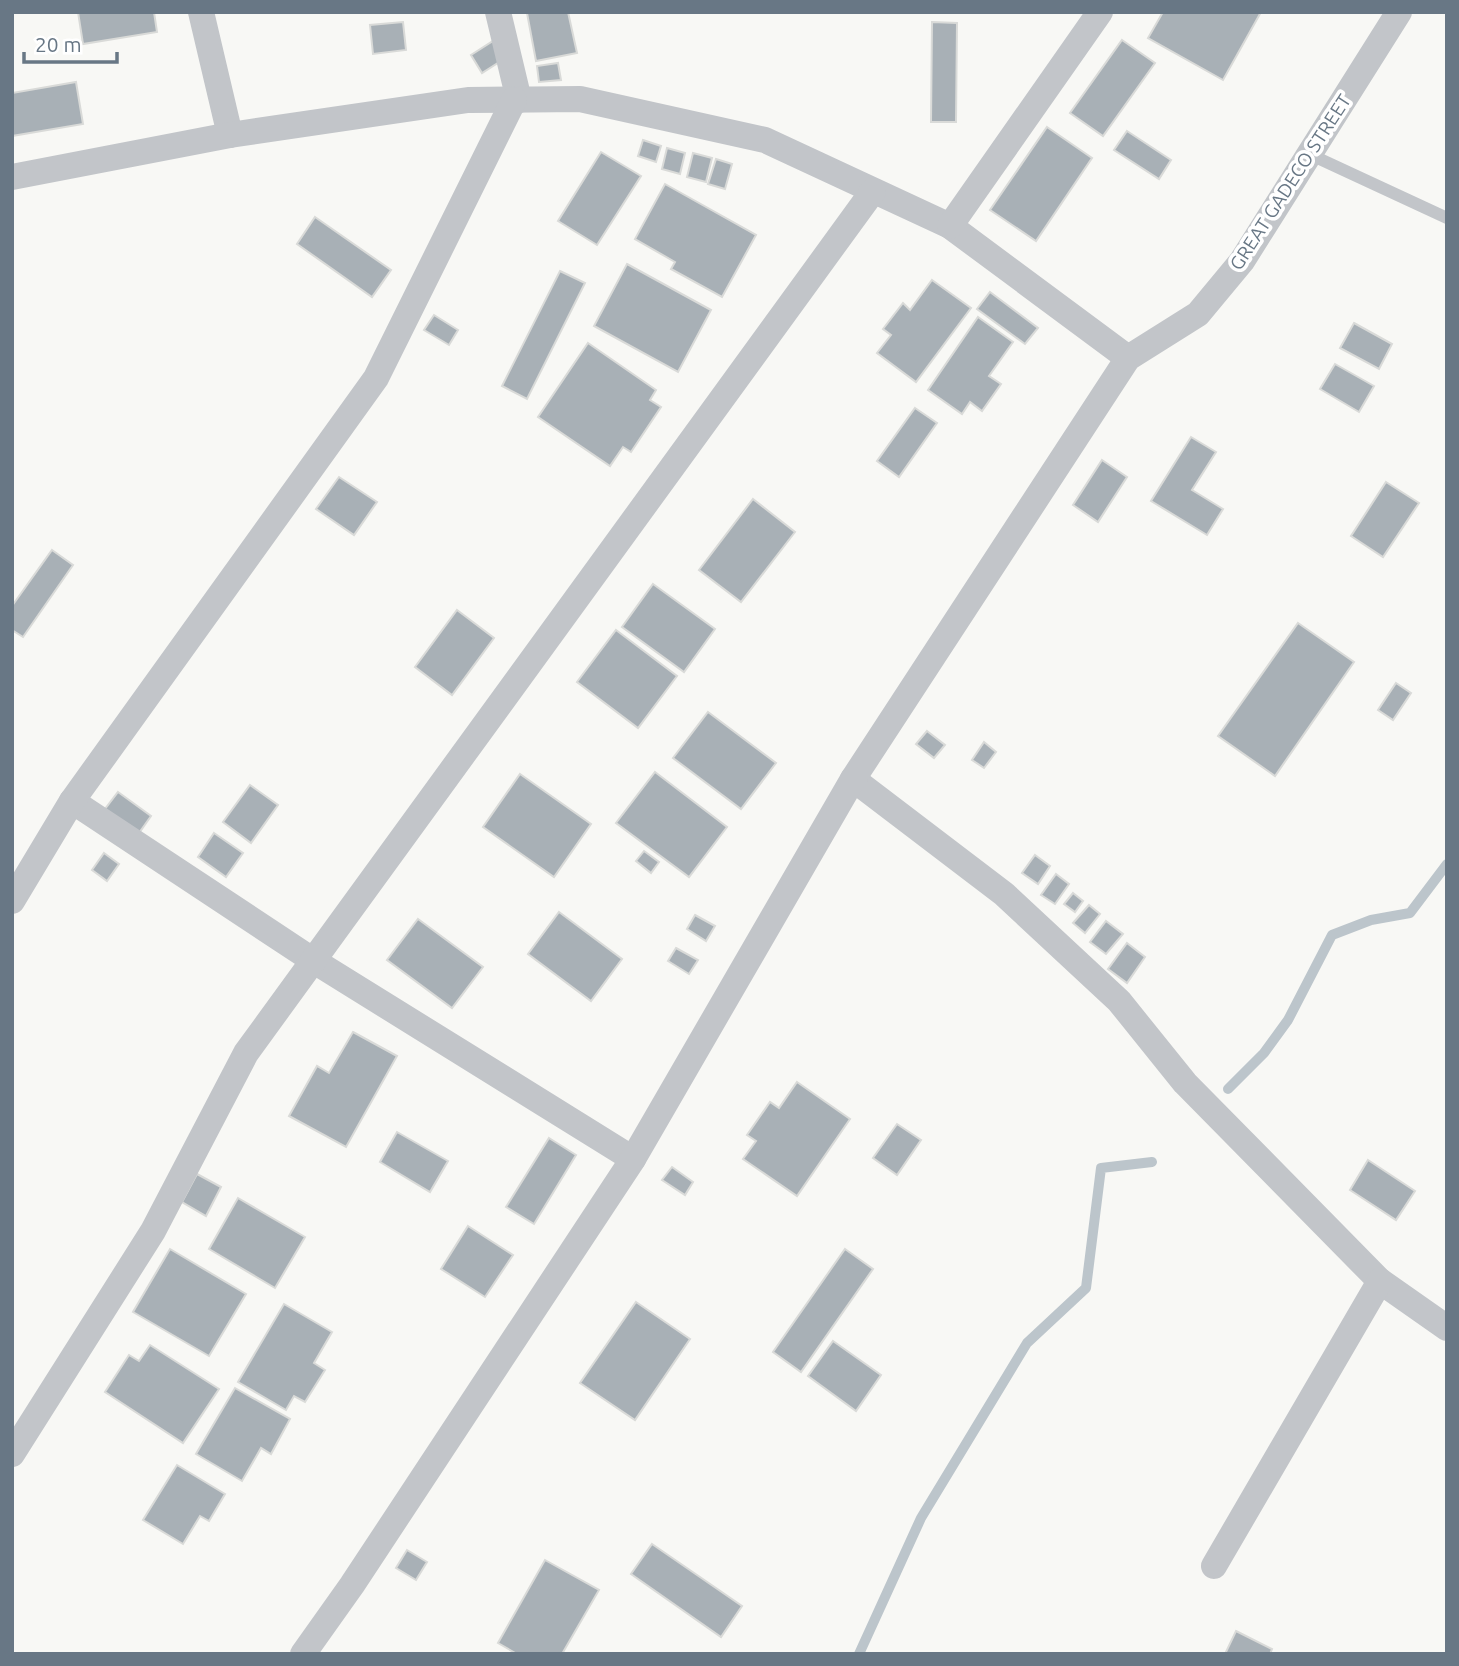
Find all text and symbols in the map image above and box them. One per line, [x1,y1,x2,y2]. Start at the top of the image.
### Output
scale bar [24,21,117,65]
text: 20 m [35,32,82,56]
street label: GREAT GADECO STREET [1225,90,1355,274]

